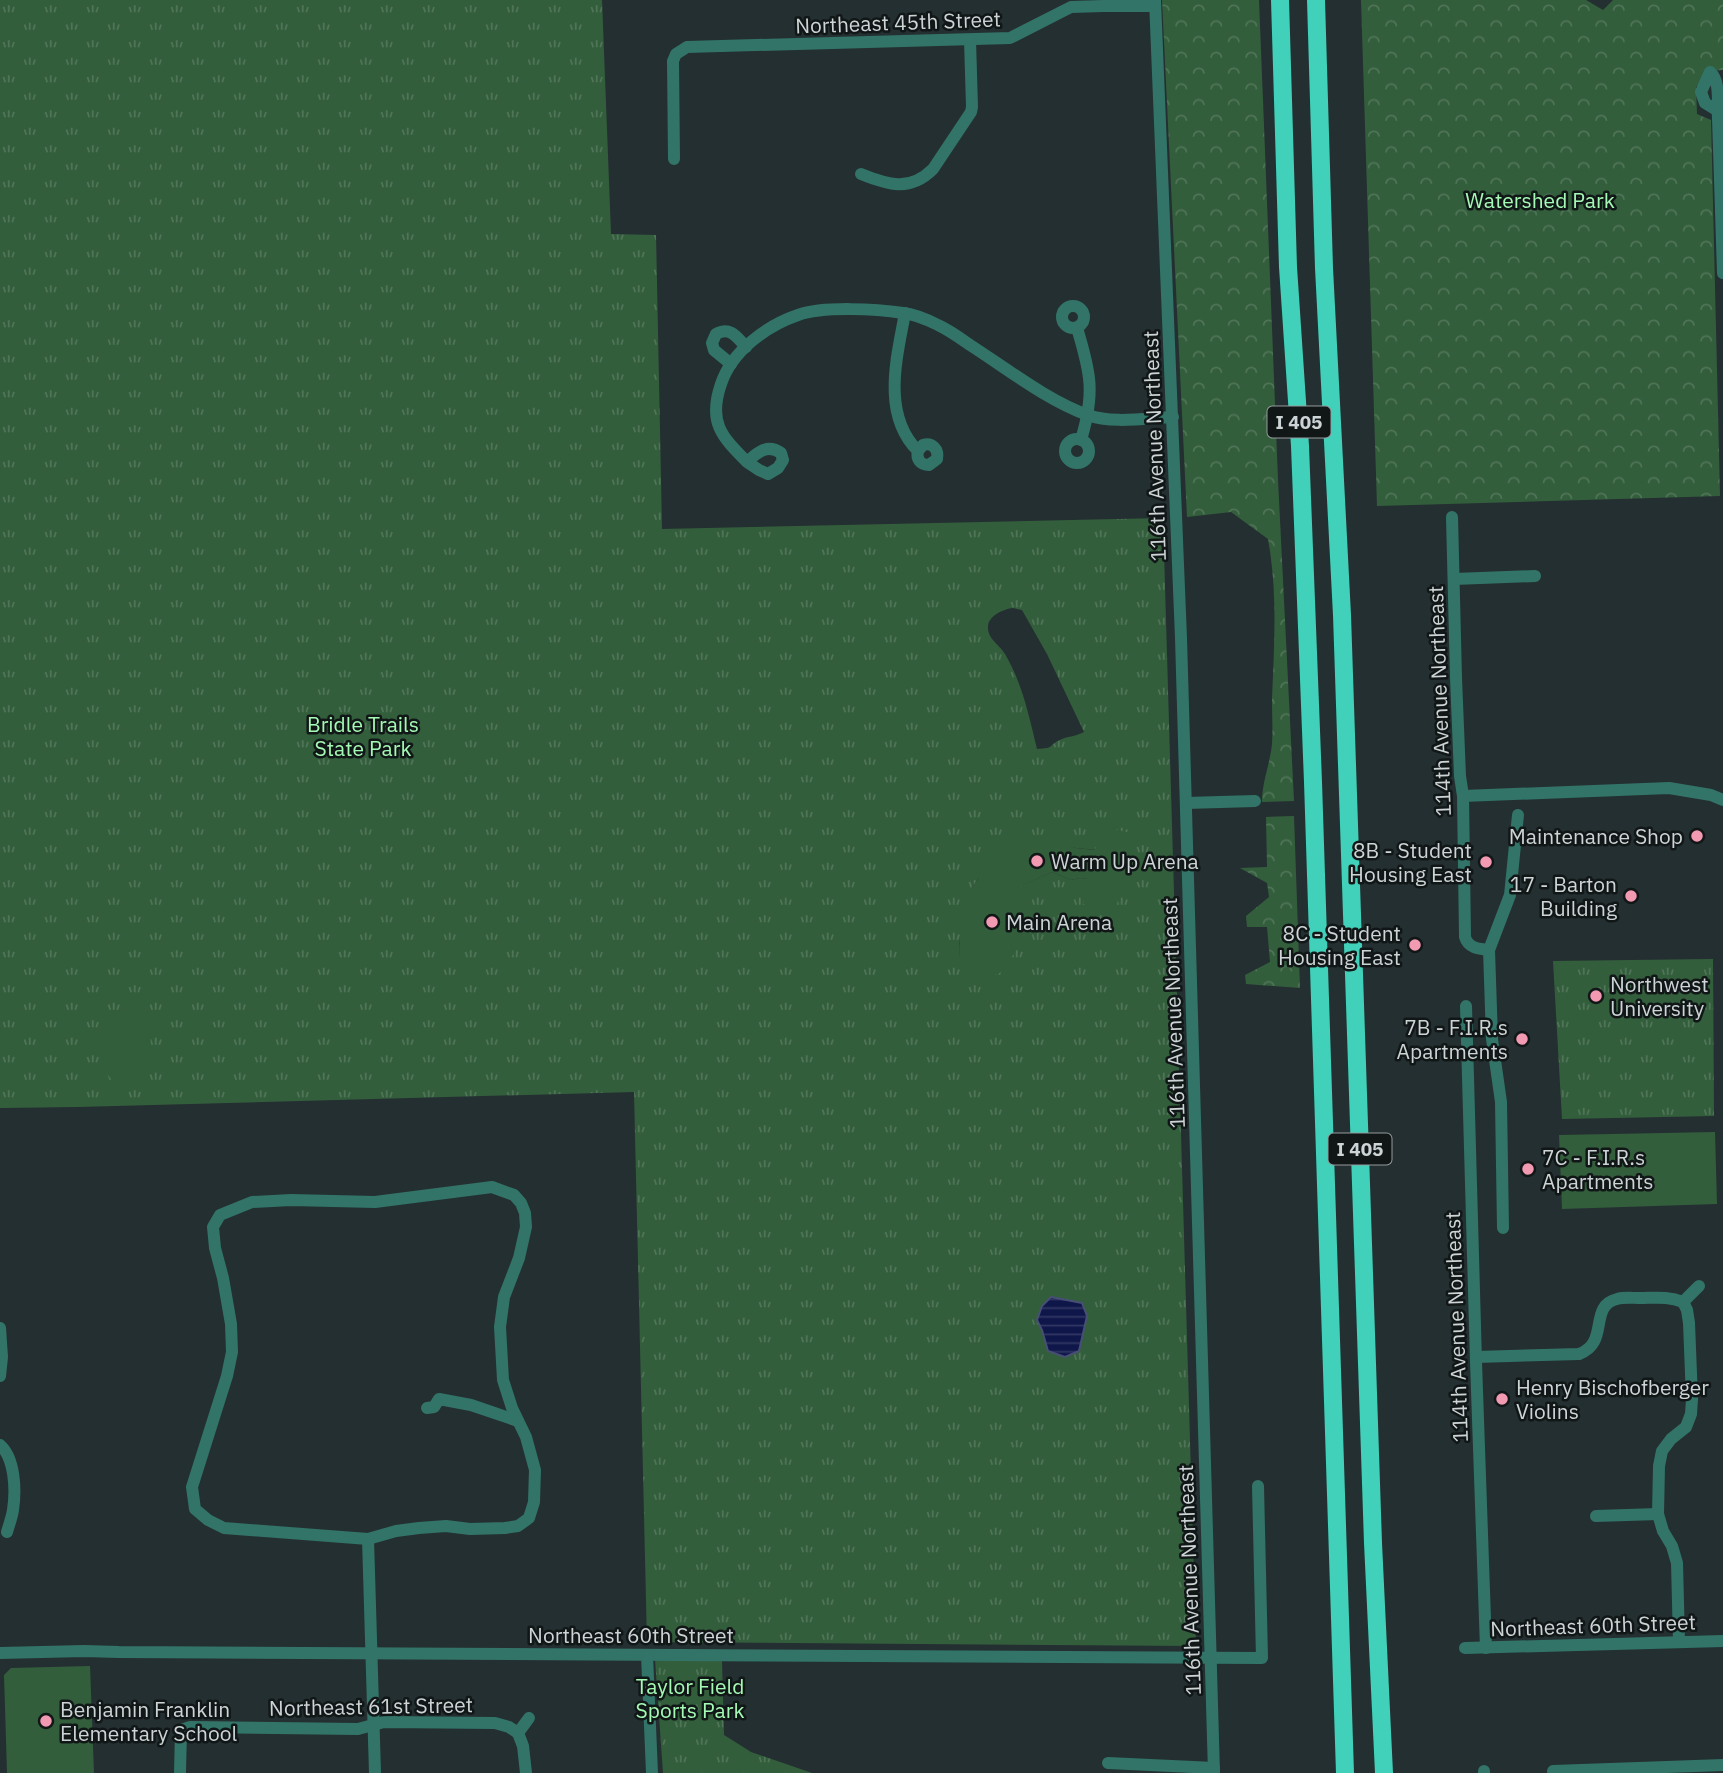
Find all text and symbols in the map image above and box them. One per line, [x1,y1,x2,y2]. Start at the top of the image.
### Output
street label: Northeast 45th Street [795,4,1001,40]
park label: Watershed Park [1465,186,1615,214]
street label: 116th Avenue Northeast [1136,330,1172,562]
road number: I 405 [1268,406,1330,438]
street label: 114th Avenue Northeast [1421,585,1457,817]
park label: Bridle Trails State Park [307,710,419,762]
place label: Maintenance Shop [1509,822,1683,850]
marker: Maintenance Shop [1689,828,1705,844]
place label: 8B - Student Housing East [1349,836,1472,888]
place label: Warm Up Arena [1051,847,1199,875]
marker: Warm Up Arena [1029,853,1045,869]
marker: 8B - Student Housing East [1478,854,1494,870]
place label: 17 - Barton Building [1510,870,1617,922]
marker: 17 - Barton Building [1623,888,1639,904]
street label: 116th Avenue Northeast [1155,897,1191,1129]
place label: Main Arena [1006,908,1112,936]
marker: Main Arena [984,914,1000,930]
place label: 8C - Student Housing East [1278,919,1401,971]
marker: 8C - Student Housing East [1407,937,1423,953]
place label: Northwest University [1610,970,1709,1022]
marker: Northwest University [1588,988,1604,1004]
place label: 7B - F.I.R.s Apartments [1397,1013,1508,1065]
marker: 7B - F.I.R.s Apartments [1514,1031,1530,1047]
road number: I 405 [1328,1134,1392,1164]
place label: 7C - F.I.R.s Apartments [1542,1143,1653,1195]
marker: 7C - F.I.R.s Apartments [1520,1161,1536,1177]
street label: 114th Avenue Northeast [1438,1211,1474,1443]
place label: Henry Bischofberger Violins [1516,1373,1709,1425]
marker: Henry Bischofberger Violins [1494,1391,1510,1407]
street label: 116th Avenue Northeast [1171,1464,1207,1696]
street label: Northeast 60th Street [1490,1607,1696,1643]
street label: Northeast 60th Street [528,1621,734,1649]
park label: Taylor Field Sports Park [636,1672,745,1724]
street label: Northeast 61st Street [269,1690,473,1722]
place label: Benjamin Franklin Elementary School [60,1695,237,1747]
marker: Benjamin Franklin Elementary School [38,1713,54,1729]

